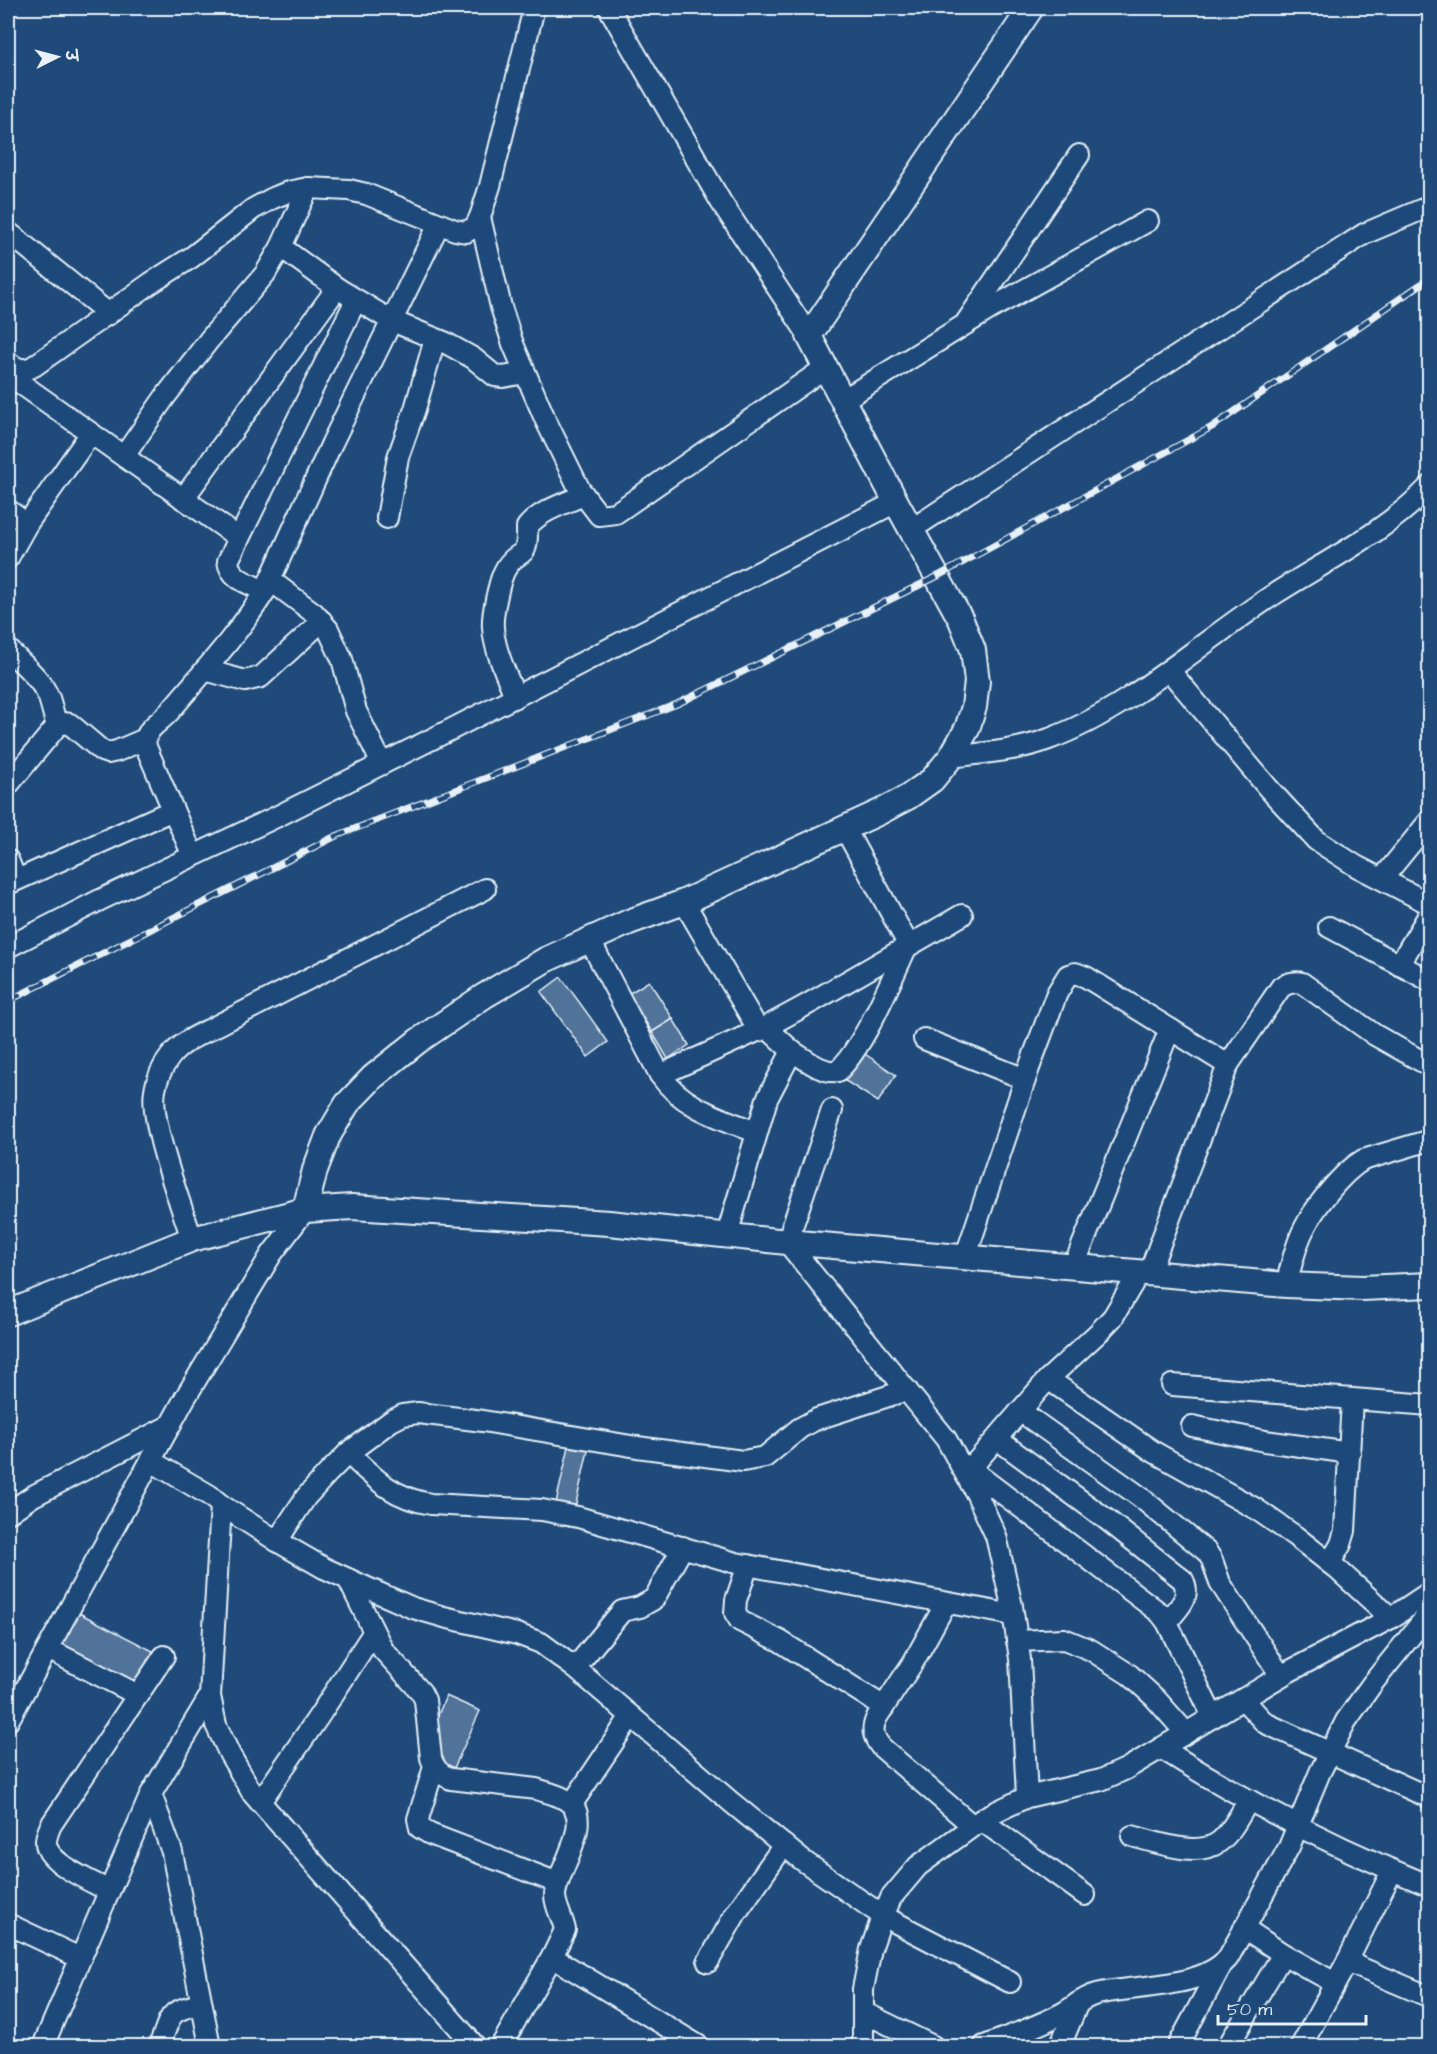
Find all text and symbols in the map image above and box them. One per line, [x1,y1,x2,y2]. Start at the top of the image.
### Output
north arrow [27,27,87,87]
text: उ [59,47,83,63]
scale bar [1218,1988,1366,2026]
text: 50 m [1227,1997,1272,2022]

